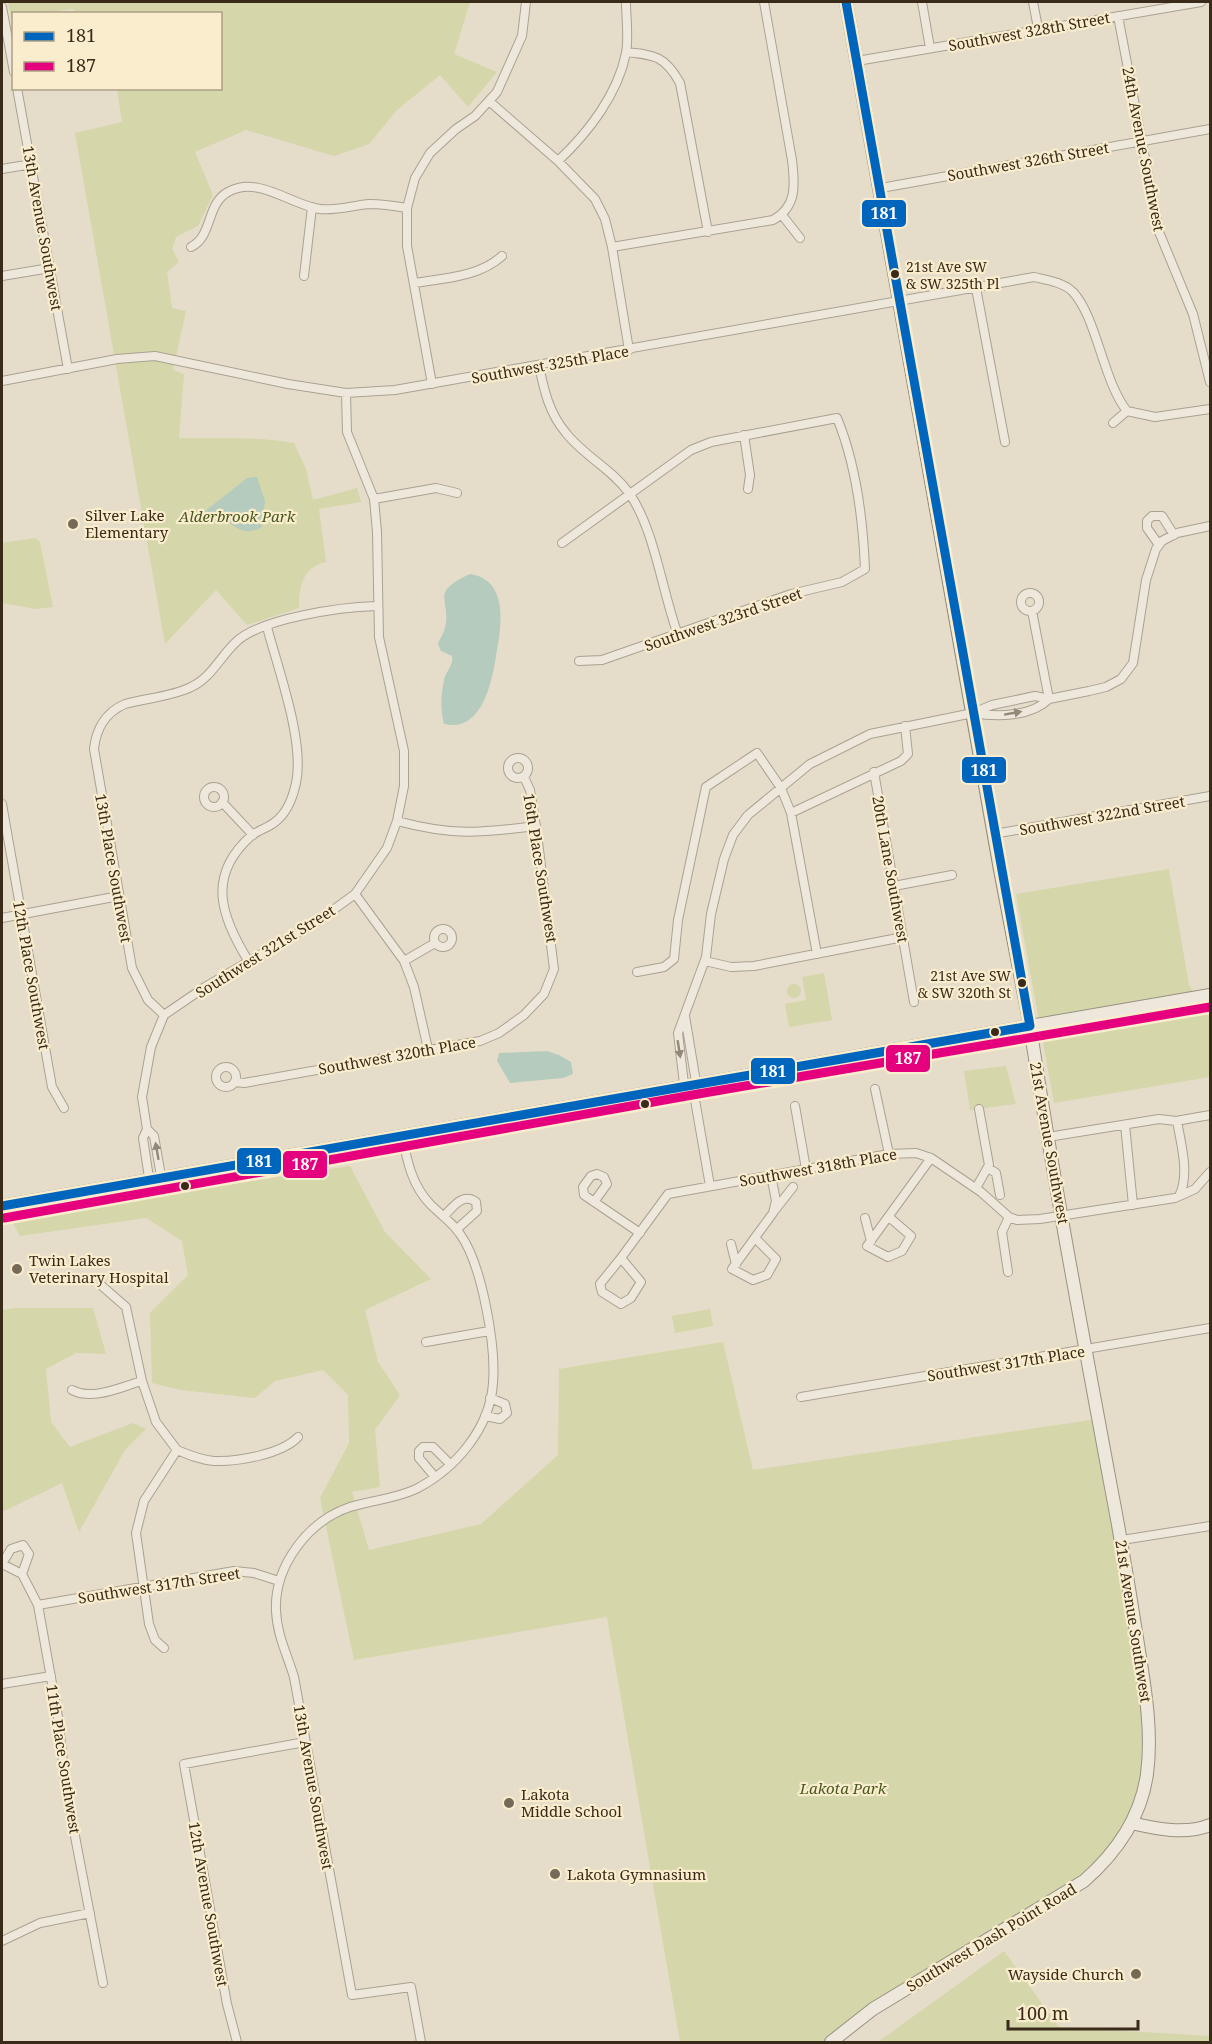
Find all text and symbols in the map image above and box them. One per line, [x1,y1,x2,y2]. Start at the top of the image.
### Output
street label: Southwest 328th Street [947,7,1111,55]
legend [12,12,222,90]
text: 181 [66,23,96,47]
text: 187 [66,53,96,77]
street label: 24th Avenue Southwest [1118,65,1170,233]
street label: Southwest 326th Street [946,137,1110,185]
street label: 13th Avenue Southwest [19,144,67,312]
line badge: 181 [861,199,907,228]
text: 181 [870,202,898,224]
place label: 21st Ave SW & SW 325th Pl [906,257,1000,293]
marker: 21st Ave SW & SW 325th Pl [889,268,901,280]
street label: Southwest 325th Place [470,340,630,388]
place label: Silver Lake Elementary [85,505,169,542]
park label: Alderbrook Park [178,506,296,526]
marker: Silver Lake Elementary [66,517,80,531]
street label: Southwest 323rd Street [642,583,804,655]
one-way arrow [1003,708,1022,717]
line badge: 181 [961,756,1007,784]
text: 181 [970,759,998,781]
street label: Southwest 322nd Street [1018,791,1186,839]
street label: 13th Place Southwest [91,792,137,944]
street label: 16th Place Southwest [519,792,563,944]
street label: 20th Lane Southwest [868,794,914,944]
street label: 12th Place Southwest [9,899,55,1051]
street label: Southwest 321st Street [191,900,339,1002]
place label: 21st Ave SW & SW 320th St [918,966,1011,1002]
marker: 21st Ave SW & SW 320th St [1016,977,1028,989]
unlabelled marker [989,1026,1001,1038]
street label: Southwest 320th Place [317,1031,477,1079]
one-way arrow [675,1040,684,1059]
line badge: 187 [885,1044,931,1073]
text: 187 [894,1047,922,1069]
line badge: 181 [750,1057,796,1085]
text: 181 [759,1060,787,1082]
street label: 21st Avenue Southwest [1026,1060,1074,1226]
unlabelled marker [639,1098,651,1110]
one-way arrow [152,1141,161,1160]
street label: Southwest 318th Place [738,1143,898,1191]
line badge: 181 [236,1147,282,1175]
text: 181 [245,1150,273,1172]
line badge: 187 [282,1150,328,1179]
text: 187 [291,1153,319,1175]
unlabelled marker [179,1180,191,1192]
place label: Twin Lakes Veterinary Hospital [29,1250,169,1287]
marker: Twin Lakes Veterinary Hospital [10,1262,24,1276]
street label: Southwest 317th Place [926,1341,1086,1385]
street label: 21st Avenue Southwest [1111,1538,1157,1704]
street label: Southwest 317th Street [77,1562,241,1608]
street label: 11th Place Southwest [42,1683,86,1835]
street label: 13th Avenue Southwest [290,1703,338,1871]
park label: Lakota Park [799,1778,887,1798]
place label: Lakota Middle School [521,1784,622,1821]
marker: Lakota Middle School [502,1796,516,1810]
street label: 12th Avenue Southwest [185,1820,233,1988]
place label: Lakota Gymnasium [567,1864,706,1884]
marker: Lakota Gymnasium [548,1867,562,1881]
street label: Southwest Dash Point Road [902,1878,1080,1996]
place label: Wayside Church [1008,1964,1124,1984]
marker: Wayside Church [1129,1967,1143,1981]
scale bar [1008,1993,1138,2031]
text: 100 m [1017,2001,1069,2025]

